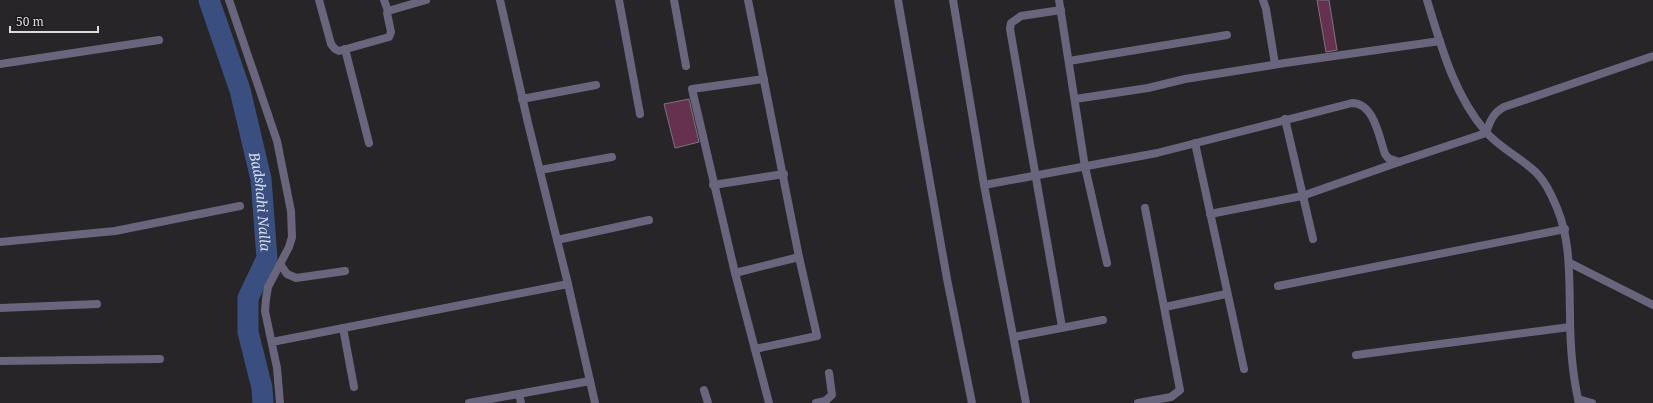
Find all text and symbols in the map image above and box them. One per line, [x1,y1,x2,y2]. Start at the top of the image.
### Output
scale bar [10,8,98,34]
text: 50 m [16,13,44,30]
water label: Badshahi Nalla [245,149,276,253]

